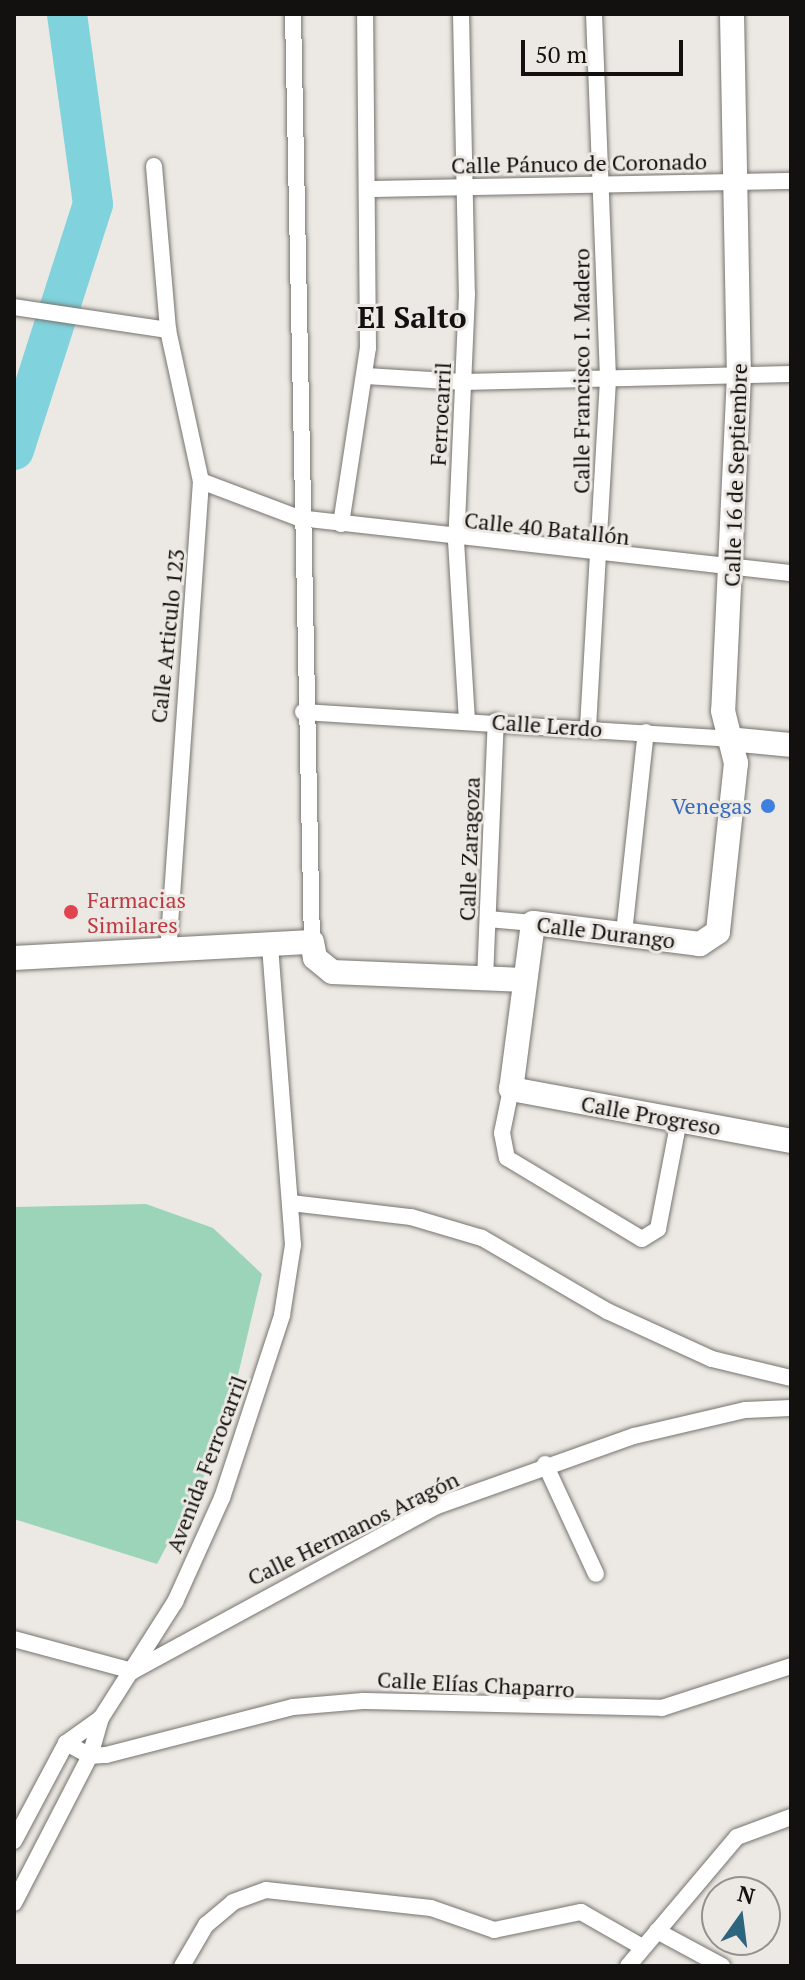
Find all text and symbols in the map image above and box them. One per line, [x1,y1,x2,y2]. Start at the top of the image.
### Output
scale bar [525,24,687,74]
text: 50 m [535,38,587,70]
street label: Calle Pánuco de Coronado [451,148,707,178]
street label: Calle Francisco I. Madero [568,248,594,494]
district label: El Salto [357,299,467,335]
street label: Ferrocarril [424,362,456,466]
street label: Calle 16 de Septiembre [718,363,752,587]
street label: Calle 40 Batallón [463,506,631,550]
street label: Calle Articulo 123 [145,547,189,725]
street label: Calle Lerdo [491,708,603,742]
street label: Calle Zaragoza [453,776,485,922]
place label: Venegas [672,793,752,819]
marker: Venegas [759,797,777,815]
place label: Farmacias Similares [87,886,186,938]
marker: Farmacias Similares [62,903,80,921]
street label: Calle Durango [535,910,677,954]
street label: Calle Progreso [579,1090,723,1140]
street label: Avenida Ferrocarril [160,1372,252,1556]
street label: Calle Hermanos Aragón [243,1465,463,1591]
street label: Calle Elías Chaparro [377,1666,575,1702]
north arrow [701,1876,781,1956]
text: N [735,1878,758,1910]

